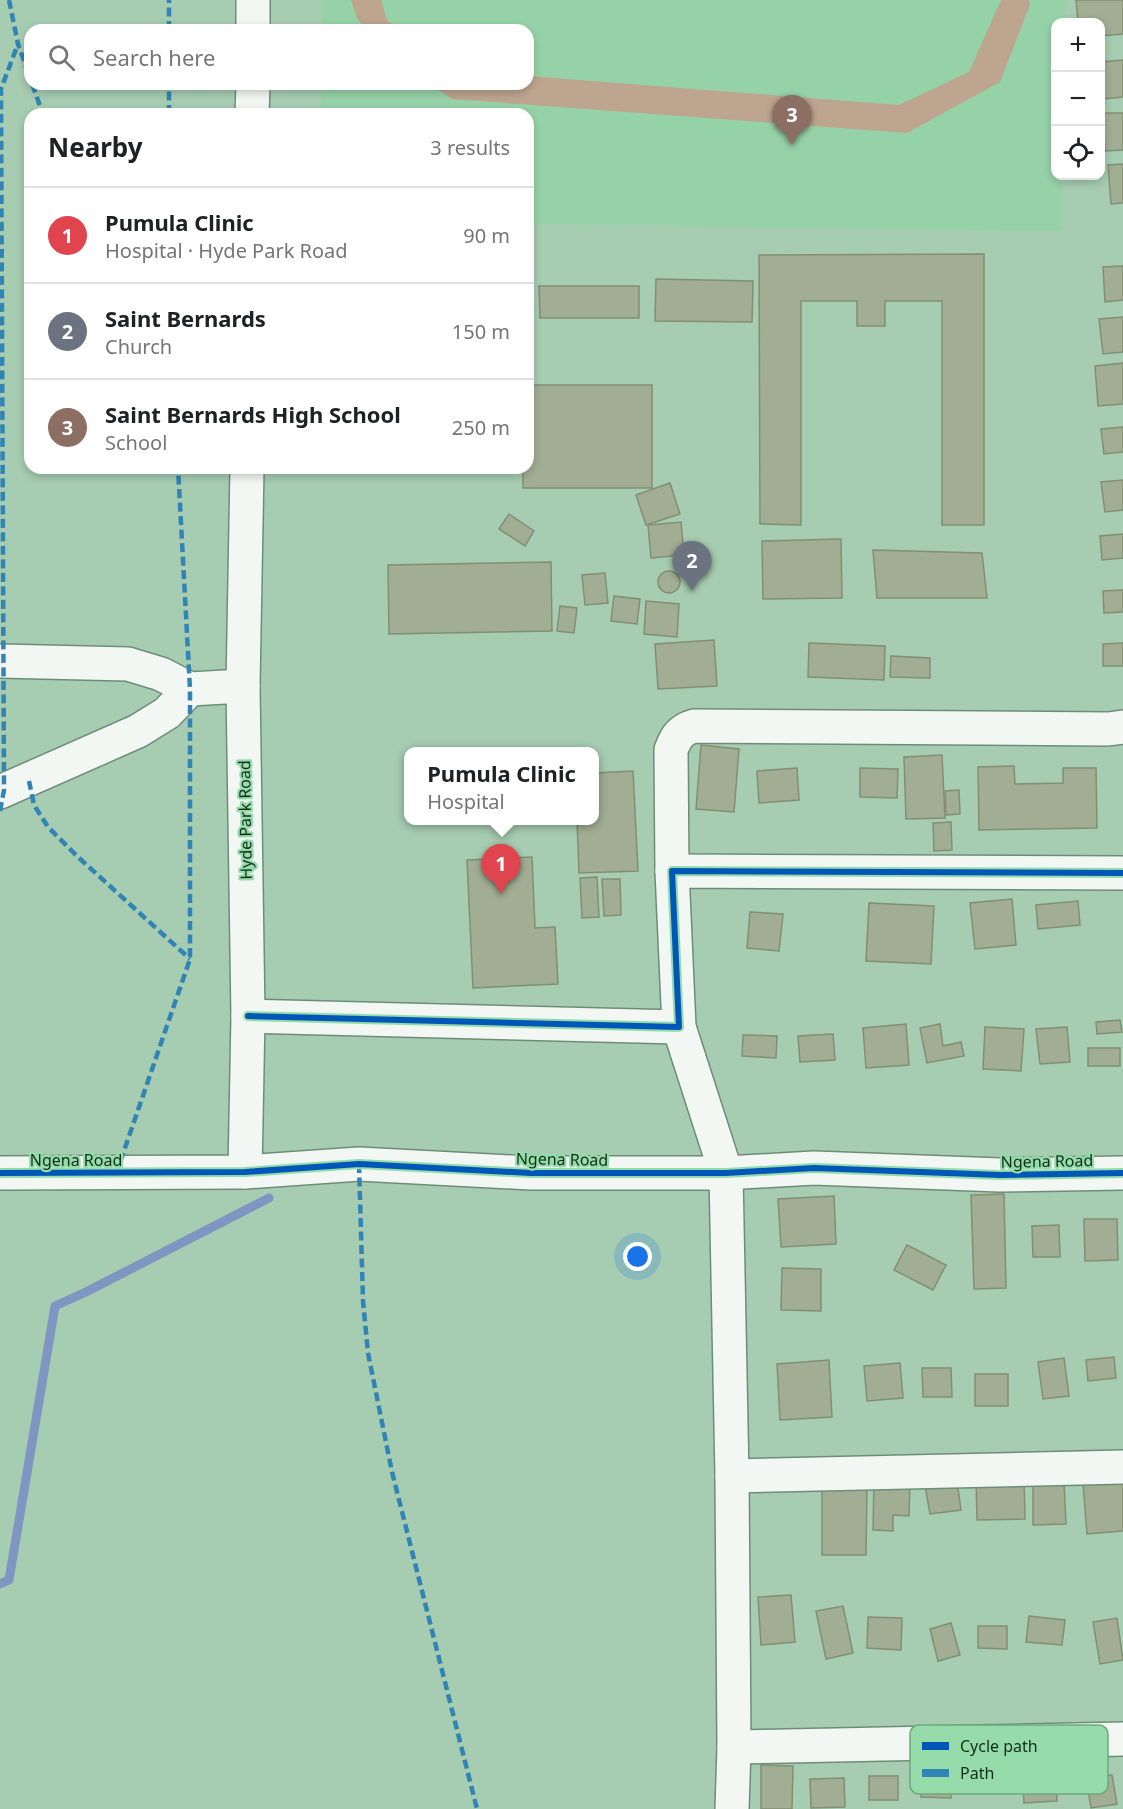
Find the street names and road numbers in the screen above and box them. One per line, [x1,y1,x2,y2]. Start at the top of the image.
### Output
street label: Hyde Park Road [233,760,257,880]
street label: Ngena Road [516,1147,608,1171]
street label: Ngena Road [30,1149,122,1171]
street label: Ngena Road [1001,1149,1093,1173]

